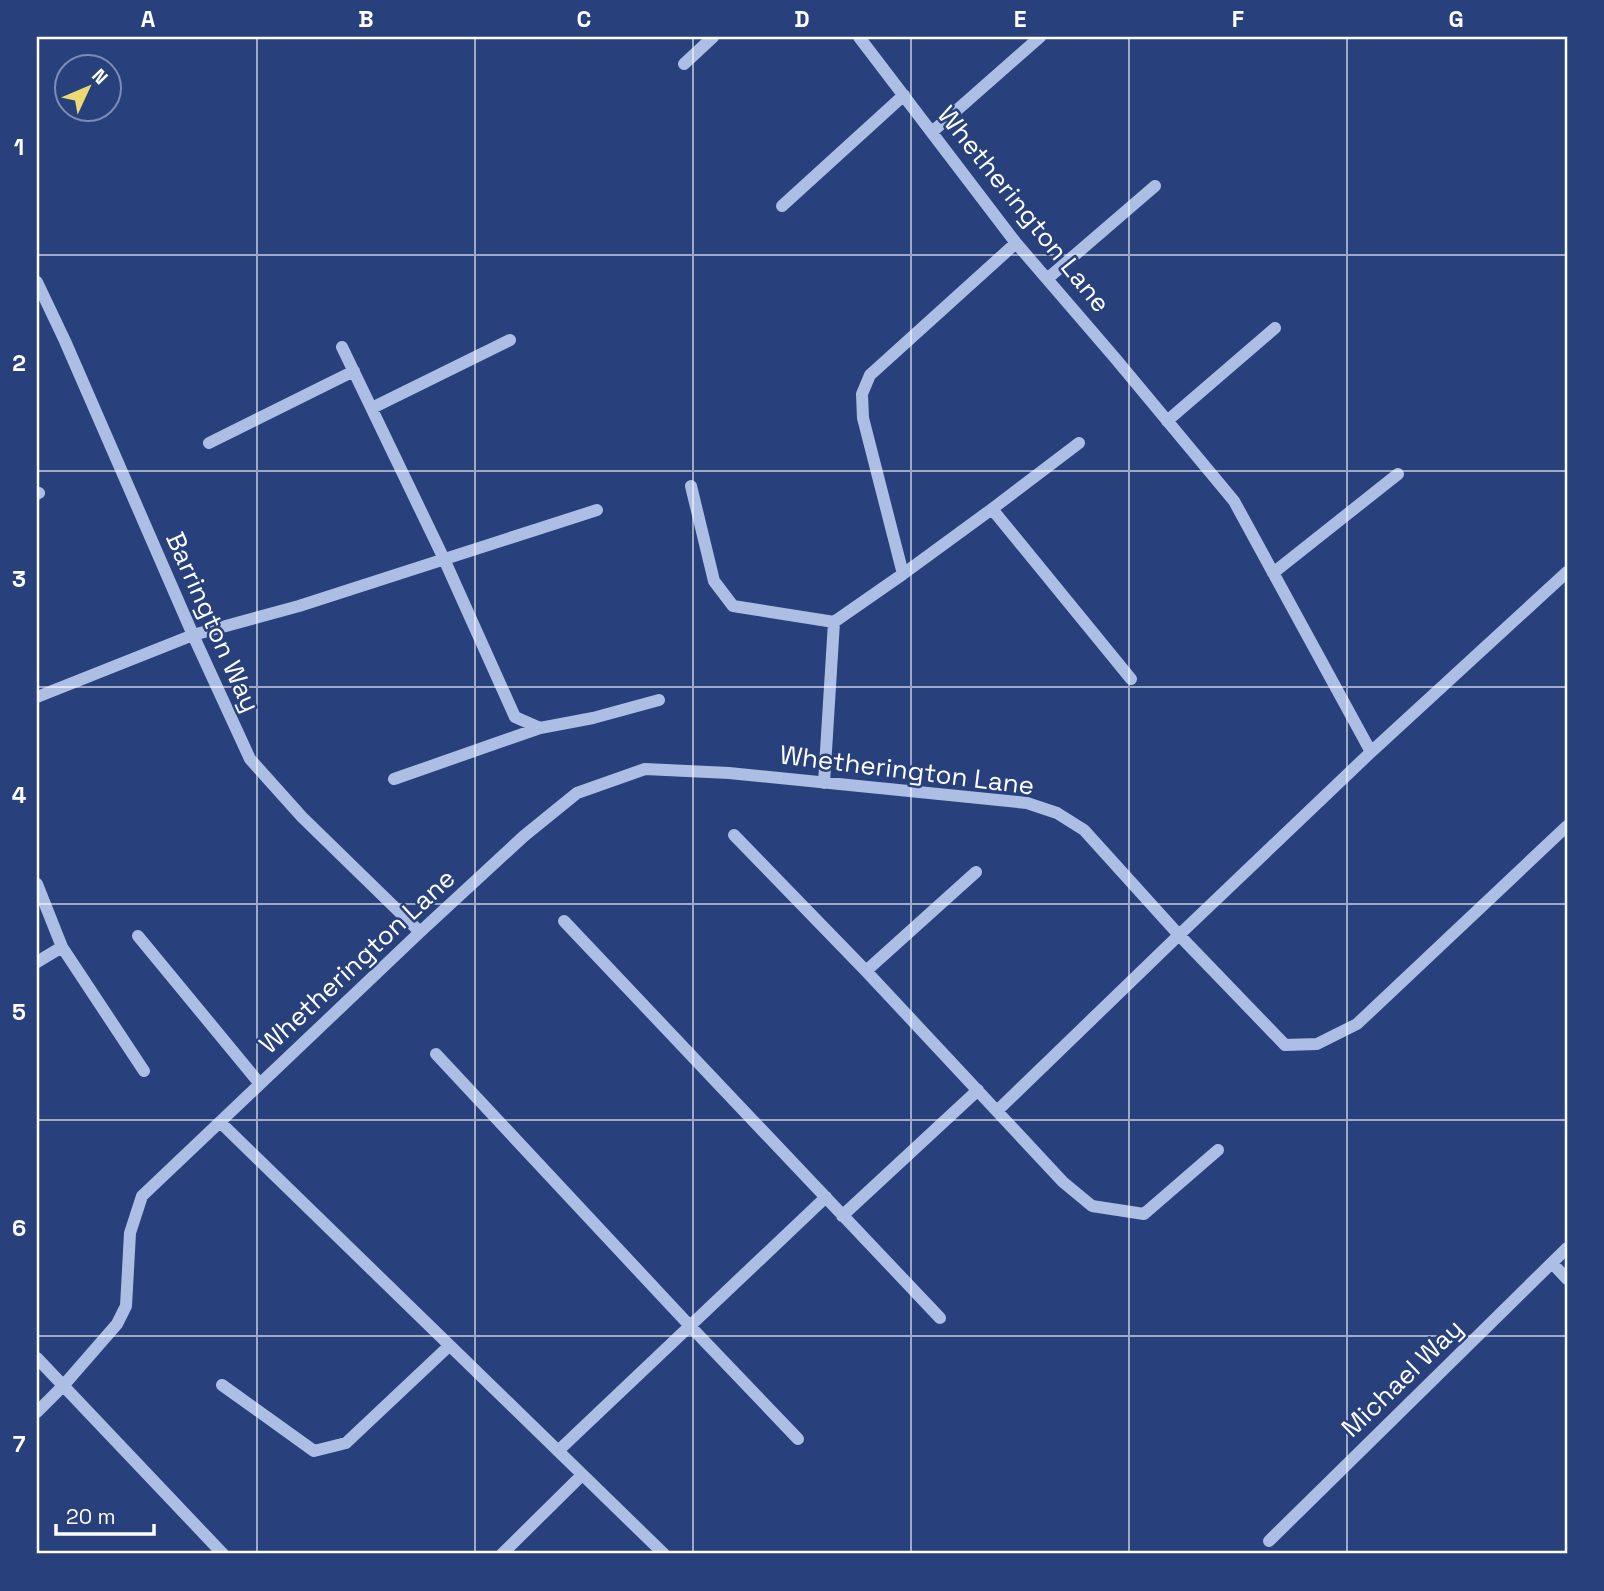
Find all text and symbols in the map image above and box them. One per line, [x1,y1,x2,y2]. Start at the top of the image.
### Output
text: A [141,4,156,34]
text: B [358,4,374,34]
text: C [577,4,591,34]
text: D [794,4,810,34]
text: E [1014,4,1026,34]
text: F [1232,4,1244,34]
text: G [1448,4,1464,34]
north arrow [52,52,122,122]
text: N [86,63,113,90]
street label: Whetherington Lane [930,99,1118,319]
text: 1 [14,132,24,162]
text: 2 [12,348,26,378]
street label: Barrington Way [158,527,268,717]
text: 3 [12,564,26,594]
street label: Whetherington Lane [778,738,1036,802]
text: 4 [12,780,27,810]
street label: Whetherington Lane [252,861,462,1061]
text: 5 [12,997,26,1027]
text: 6 [12,1213,26,1243]
street label: Michael Way [1334,1312,1470,1444]
text: 7 [13,1429,26,1459]
scale bar [56,1493,154,1537]
text: 20 m [66,1503,116,1530]

